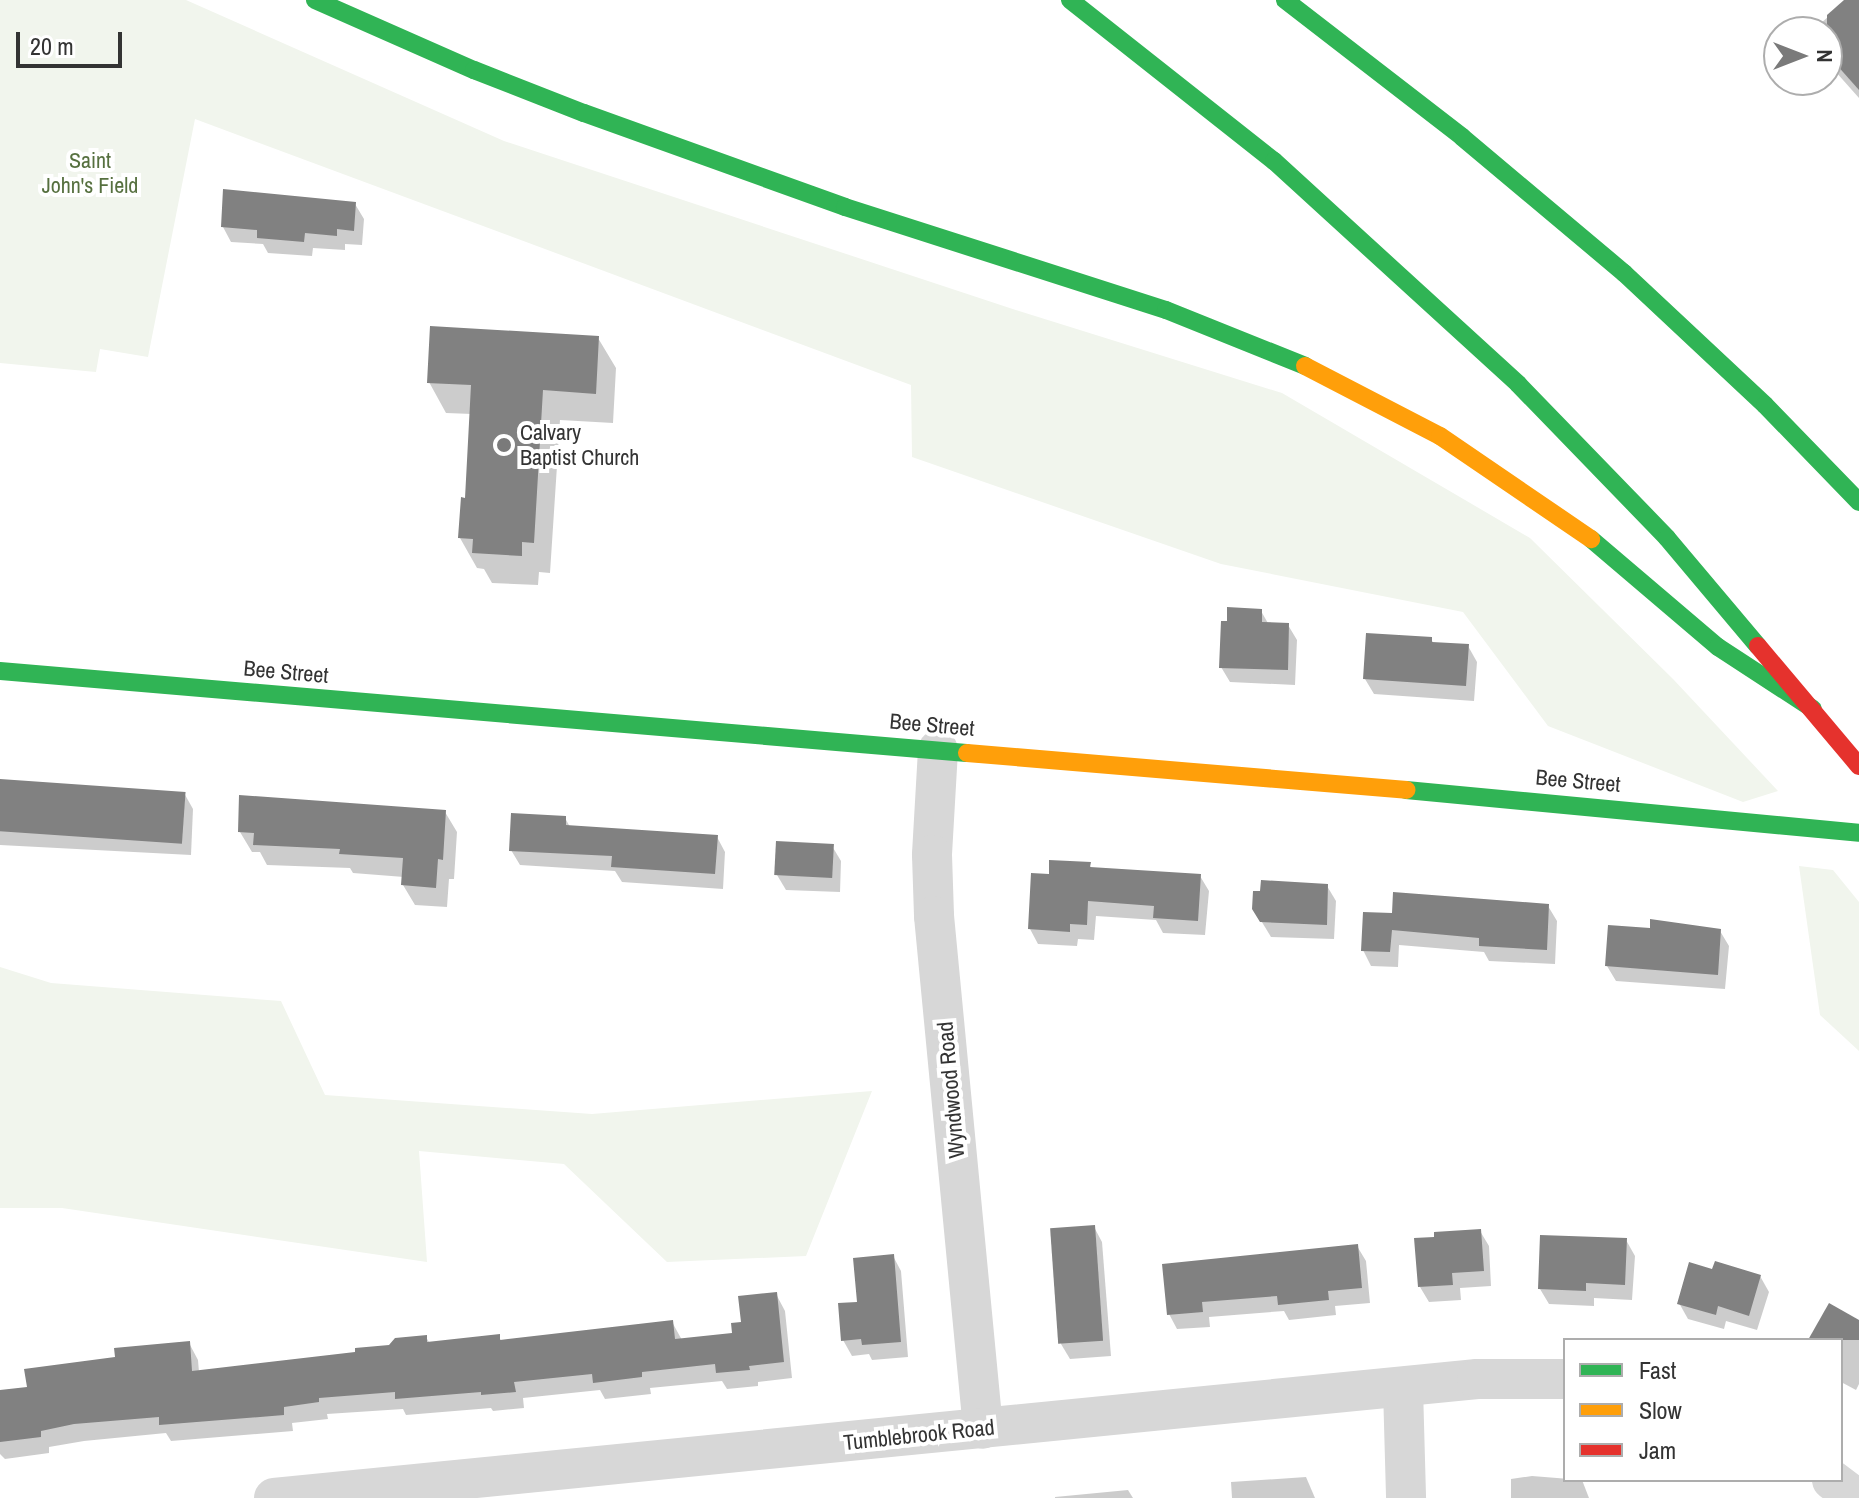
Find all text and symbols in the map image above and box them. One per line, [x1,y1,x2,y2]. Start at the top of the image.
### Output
scale bar [20,16,126,66]
north arrow [1763,16,1843,96]
text: 20 m [30,30,74,62]
text: N [1810,49,1840,63]
park label: Saint John's Field [42,147,138,198]
place label: Calvary Baptist Church [520,419,639,470]
marker: Calvary Baptist Church [495,436,513,454]
street label: Bee Street [242,655,330,689]
street label: Bee Street [888,708,976,742]
street label: Bee Street [1534,764,1622,798]
street label: Wyndwood Road [932,1021,970,1159]
legend [1563,1338,1843,1482]
text: Fast [1639,1354,1676,1386]
text: Slow [1639,1394,1682,1426]
street label: Tumblebrook Road [842,1414,996,1456]
text: Jam [1639,1434,1676,1466]

